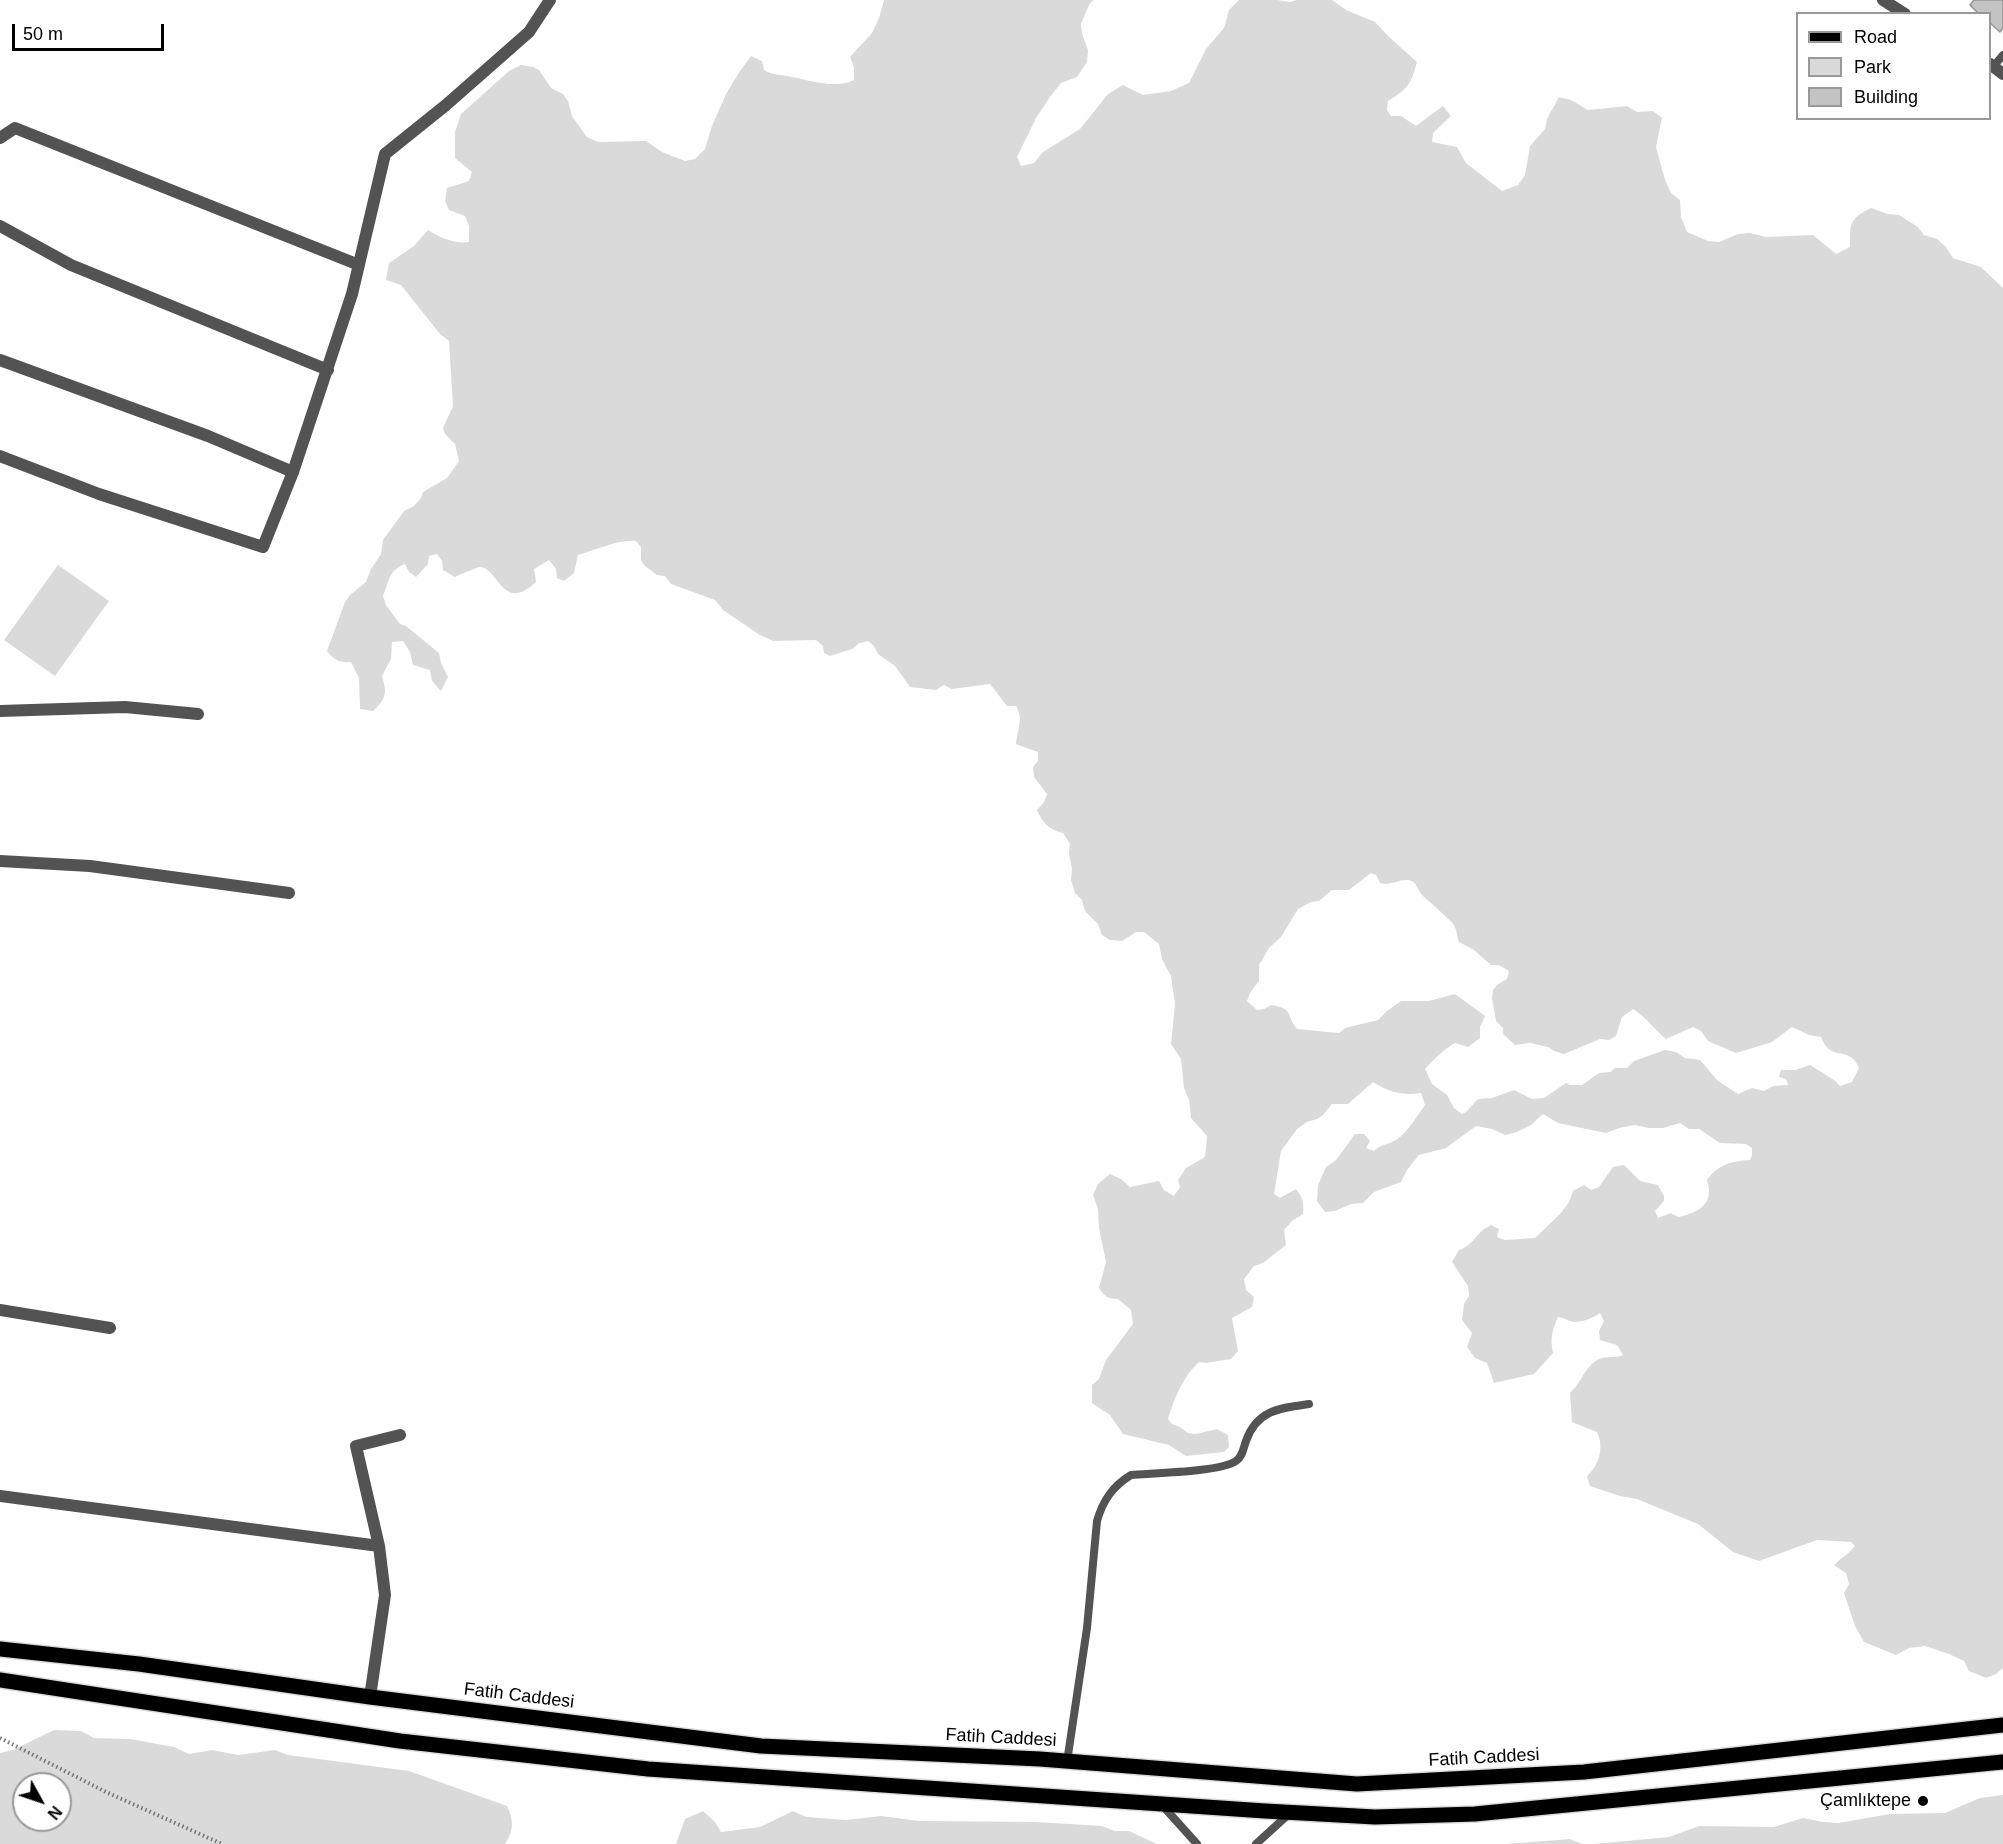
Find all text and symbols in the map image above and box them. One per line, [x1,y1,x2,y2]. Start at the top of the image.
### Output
scale bar [15,12,166,50]
legend [1796,12,1991,120]
text: 50 m [23,24,63,44]
text: Road [1854,27,1897,47]
text: Park [1854,57,1891,77]
text: Building [1854,87,1918,107]
street label: Fatih Caddesi [463,1679,575,1713]
street label: Fatih Caddesi [945,1724,1057,1752]
street label: Fatih Caddesi [1428,1744,1540,1772]
north arrow [12,1772,72,1832]
place label: Çamlıktepe [1820,1790,1911,1812]
marker: Çamlıktepe [1916,1794,1930,1808]
text: N [44,1803,65,1822]

